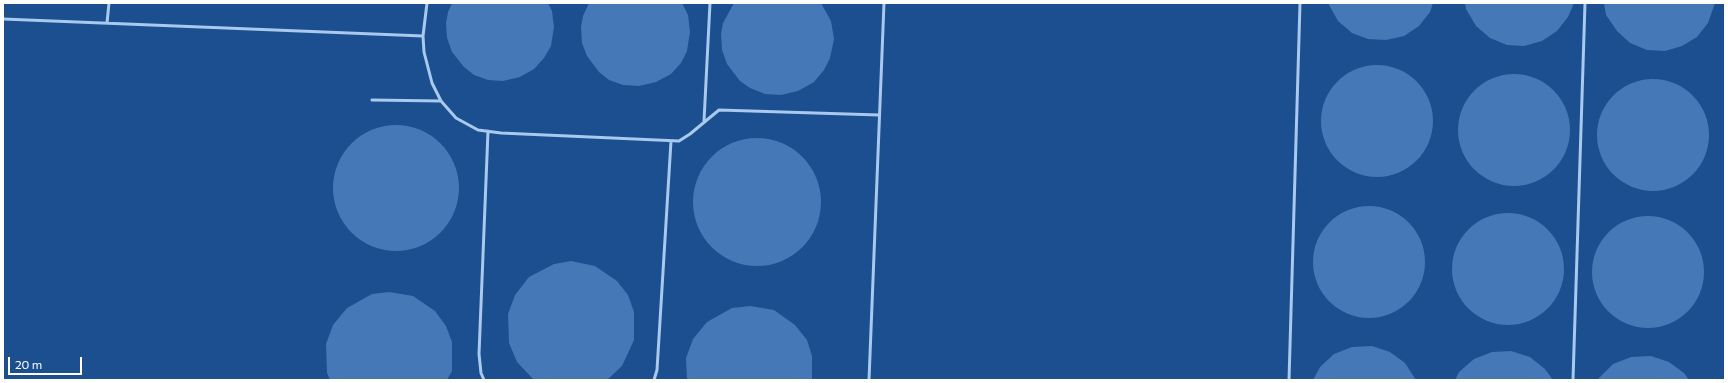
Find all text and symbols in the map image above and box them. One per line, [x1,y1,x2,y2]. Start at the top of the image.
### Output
scale bar [10,349,84,375]
text: 20 m [15,357,42,371]

